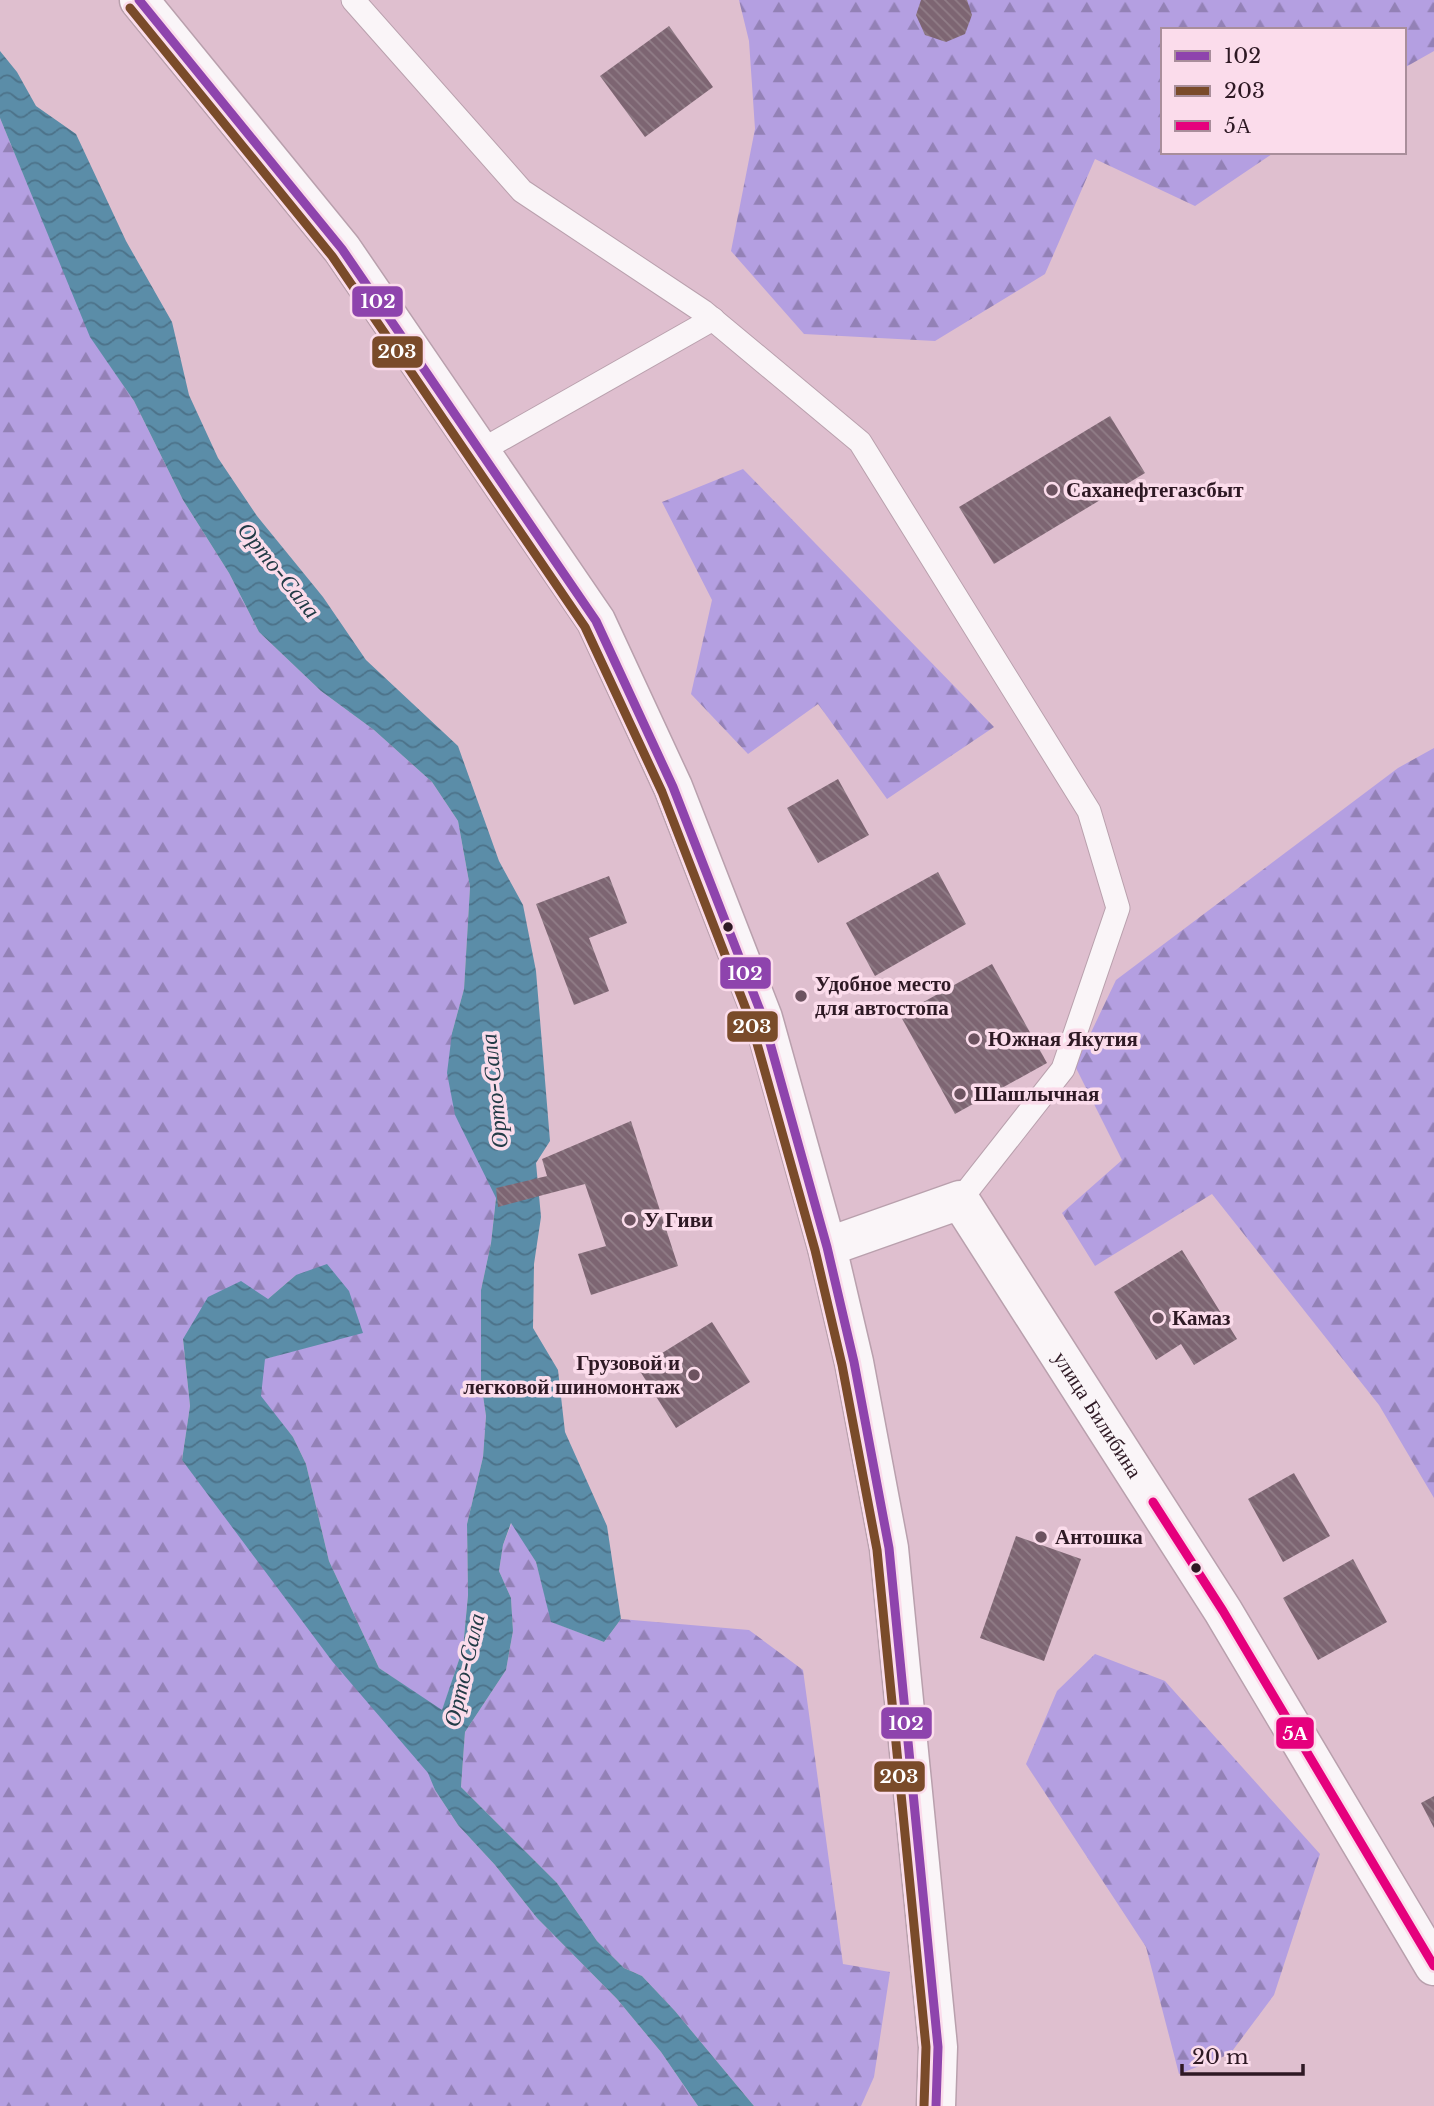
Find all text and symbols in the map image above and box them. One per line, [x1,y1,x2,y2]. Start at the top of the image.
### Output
legend [1161,28,1406,154]
text: 102 [1224,43,1261,69]
text: 203 [1224,78,1265,104]
text: 5А [1224,113,1252,139]
line badge: 102 [351,285,404,318]
text: 102 [361,290,396,313]
line badge: 203 [371,335,424,369]
text: 203 [378,340,416,363]
place label: Саханефтегазсбыт [1066,477,1244,503]
marker: Саханефтегазсбыт [1044,482,1060,498]
water label: Орто-Сала [232,516,326,624]
unlabelled marker [721,920,735,934]
line badge: 102 [719,956,772,990]
text: 102 [728,962,763,985]
place label: Удобное место для автостопа [815,971,951,1021]
marker: Удобное место для автостопа [793,988,809,1004]
line badge: 203 [726,1010,779,1043]
text: 203 [733,1015,771,1038]
place label: Южная Якутия [988,1026,1138,1052]
marker: Южная Якутия [966,1031,982,1047]
water label: Орто-Сала [474,1032,514,1150]
place label: Шашлычная [974,1081,1099,1107]
marker: Шашлычная [952,1086,968,1102]
place label: У Гиви [644,1207,713,1233]
marker: У Гиви [622,1212,638,1228]
place label: Камаз [1172,1305,1231,1331]
marker: Камаз [1150,1310,1166,1326]
street label: улица Билибина [1047,1346,1148,1484]
place label: Грузовой и легковой шиномонтаж [463,1350,681,1400]
marker: Грузовой и легковой шиномонтаж [686,1367,702,1383]
place label: Антошка [1055,1524,1143,1550]
marker: Антошка [1033,1529,1049,1545]
unlabelled marker [1189,1561,1203,1575]
water label: Орто-Сала [437,1611,491,1729]
line badge: 102 [880,1706,933,1740]
text: 102 [889,1712,924,1735]
line badge: 5А [1275,1716,1315,1750]
text: 5А [1282,1722,1308,1745]
line badge: 203 [873,1760,926,1793]
text: 203 [880,1765,918,1788]
scale bar [1182,2032,1303,2076]
text: 20 m [1192,2044,1249,2070]

